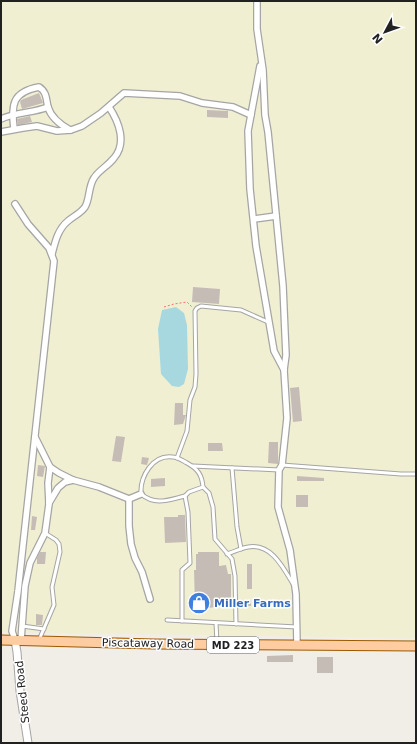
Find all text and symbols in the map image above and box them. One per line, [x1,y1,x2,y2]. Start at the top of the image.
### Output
north arrow [365,12,405,52]
text: N [370,30,386,46]
shop icon: Miller Farms [186,590,212,616]
place label: Miller Farms [214,597,291,610]
street label: Piscataway Road [102,636,194,651]
road number: MD 223 [207,637,259,653]
street label: Steed Road [13,660,32,724]

